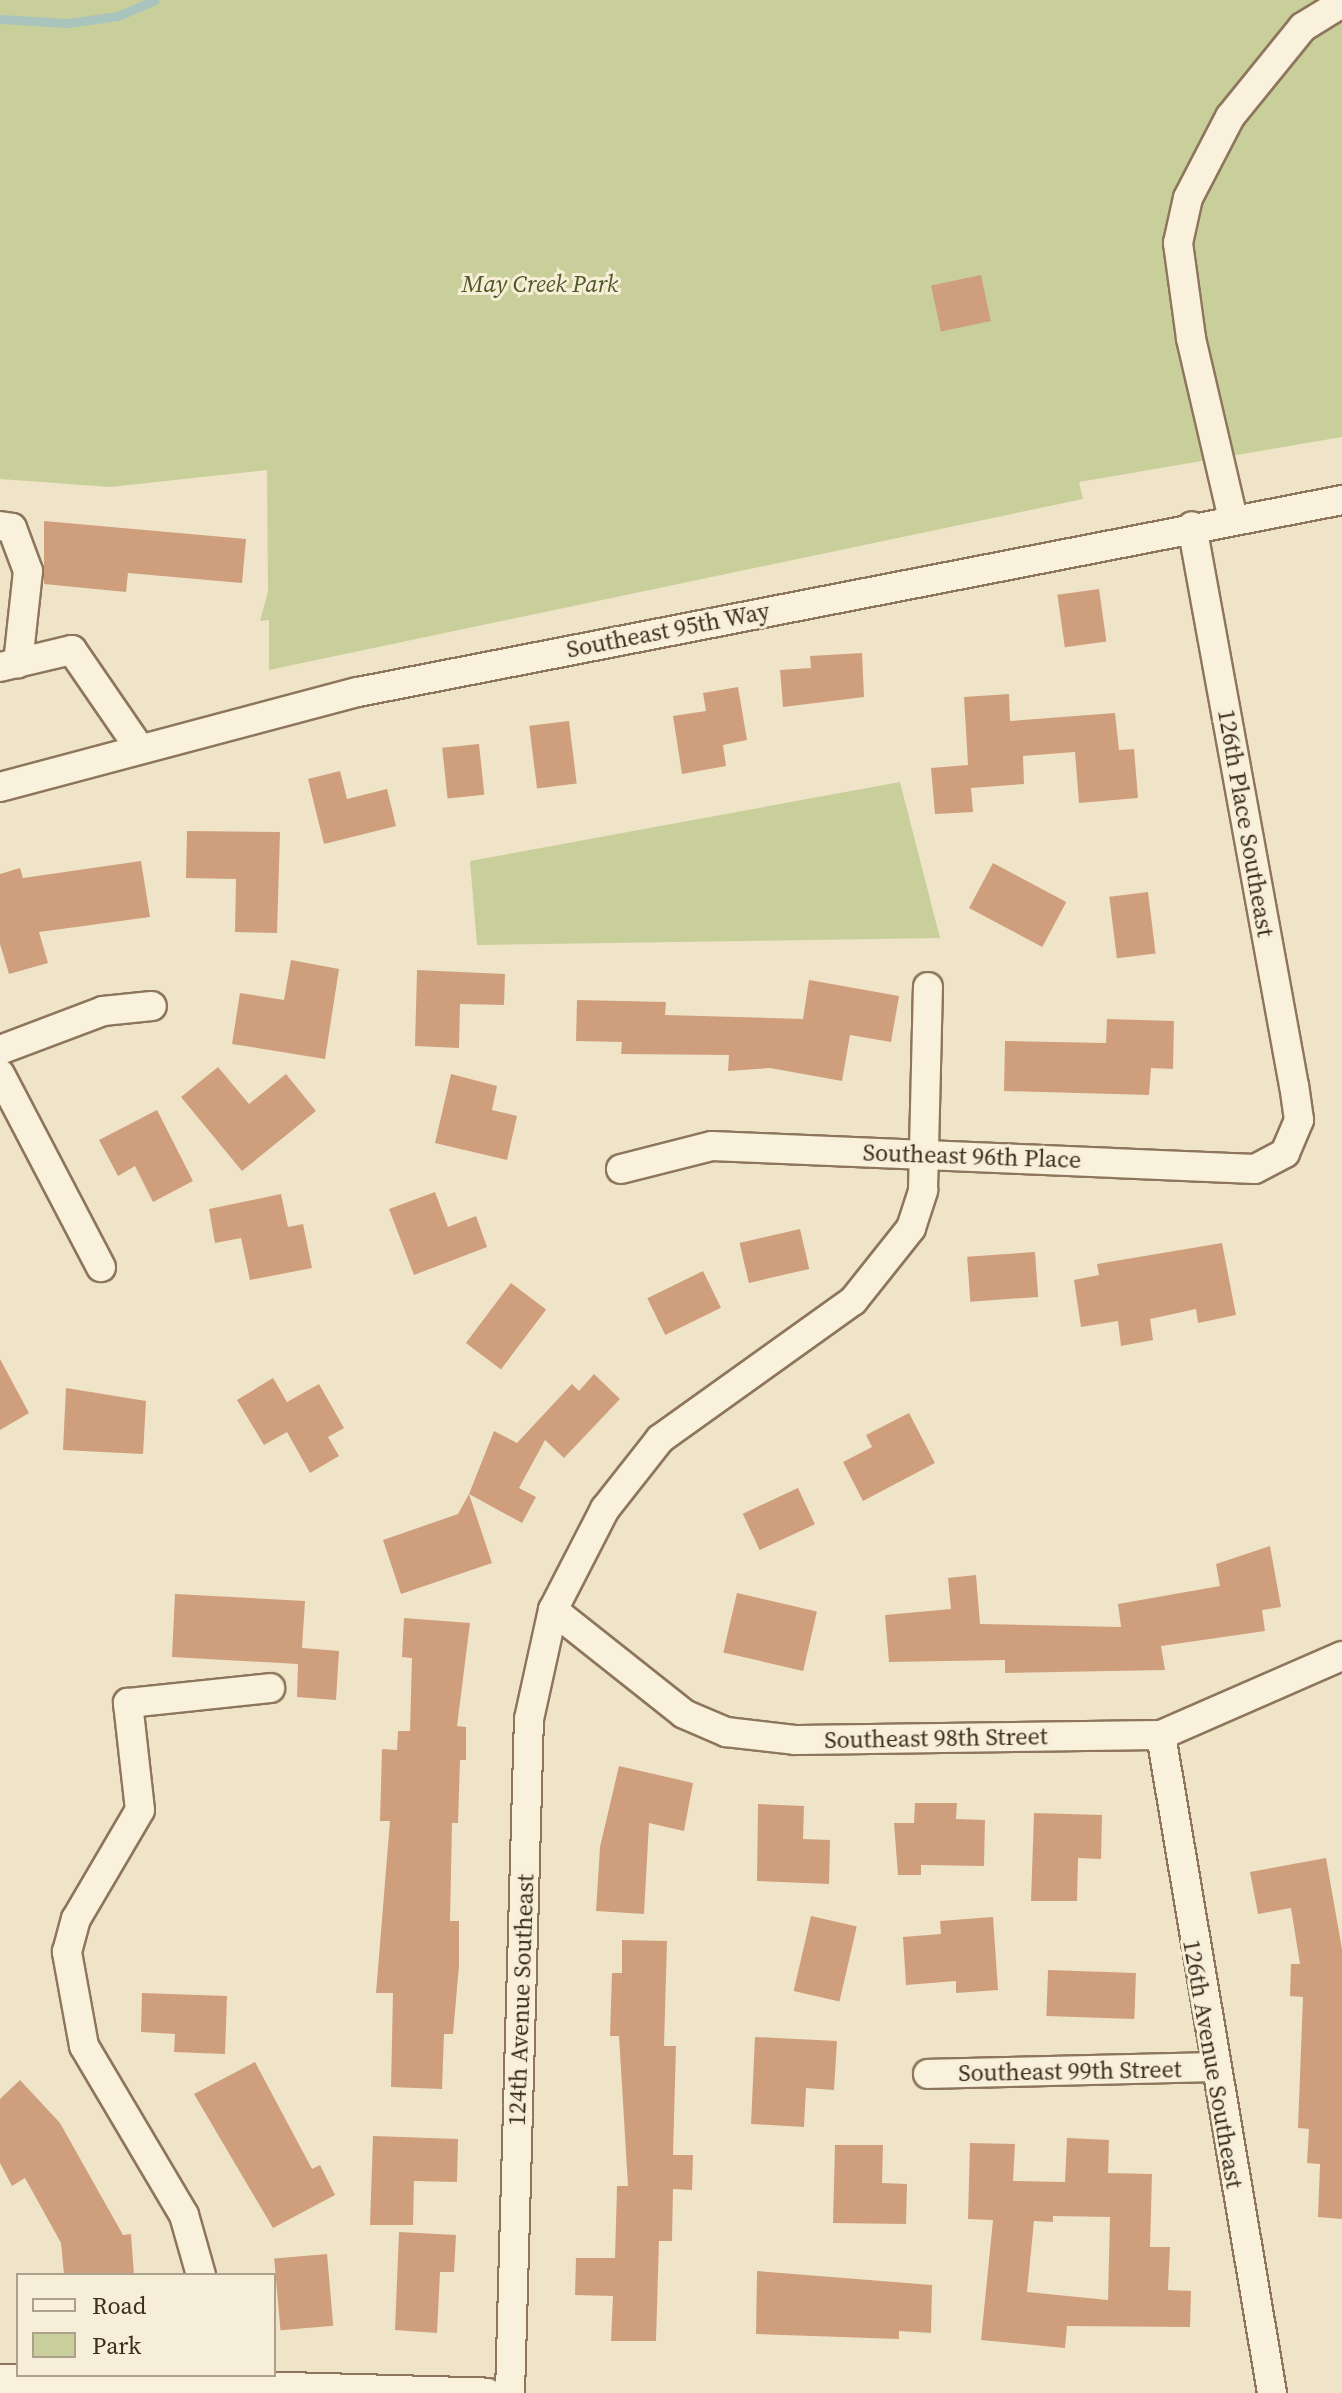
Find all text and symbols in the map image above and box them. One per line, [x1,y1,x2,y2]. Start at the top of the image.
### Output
park label: May Creek Park [462,270,618,298]
street label: Southeast 95th Way [564,596,772,664]
street label: 126th Place Southeast [1212,707,1280,939]
street label: Southeast 96th Place [862,1138,1082,1174]
street label: Southeast 98th Street [824,1722,1048,1754]
street label: 124th Avenue Southeast [502,1874,540,2126]
street label: 126th Avenue Southeast [1177,1937,1249,2191]
street label: Southeast 99th Street [958,2055,1182,2087]
legend [16,2273,276,2377]
text: Road [92,2289,146,2322]
text: Park [92,2329,141,2362]

